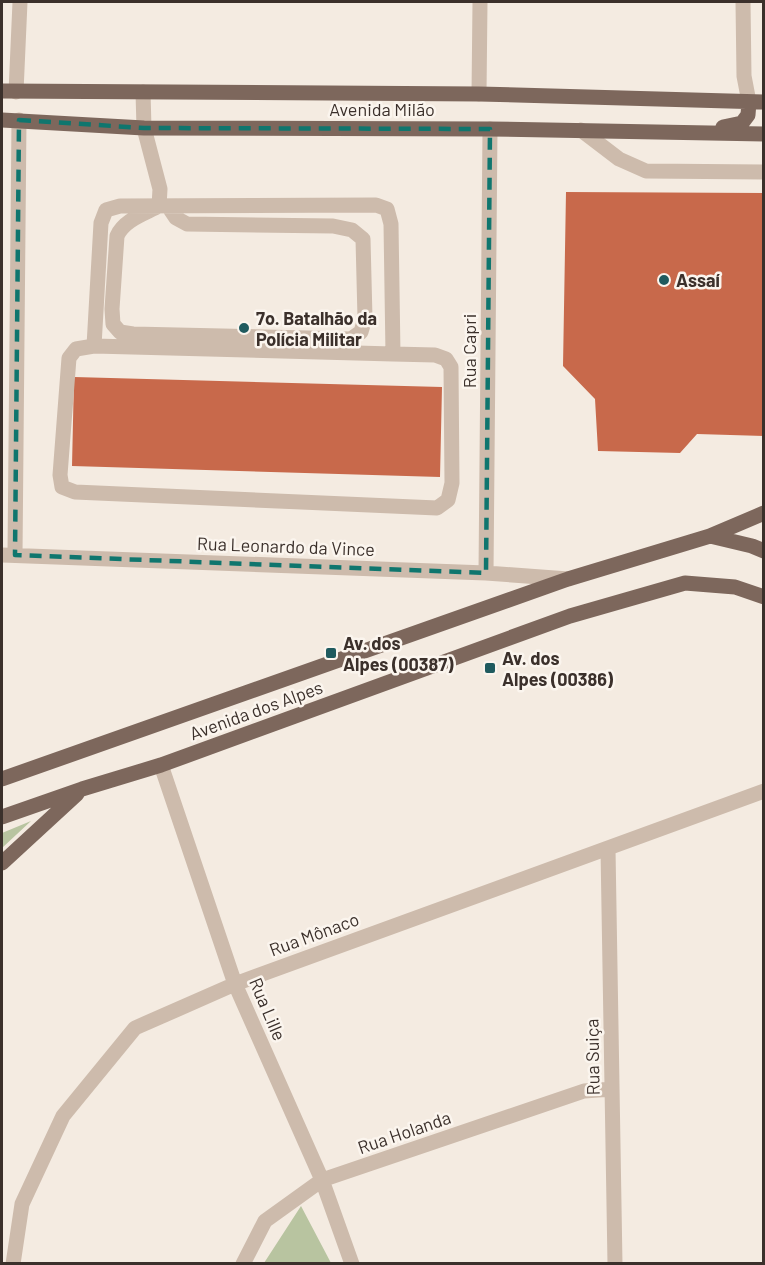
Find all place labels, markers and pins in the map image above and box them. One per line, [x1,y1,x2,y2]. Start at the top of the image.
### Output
place label: Assaí [676,269,721,291]
marker: Assaí [657,273,671,287]
place label: 7o. Batalhão da Polícia Militar [256,307,377,350]
marker: 7o. Batalhão da Polícia Militar [237,321,251,335]
place label: Av. dos Alpes (00387) [343,632,454,675]
marker: Av. dos Alpes (00387) [324,646,338,660]
place label: Av. dos Alpes (00386) [502,647,614,690]
marker: Av. dos Alpes (00386) [483,661,497,675]

